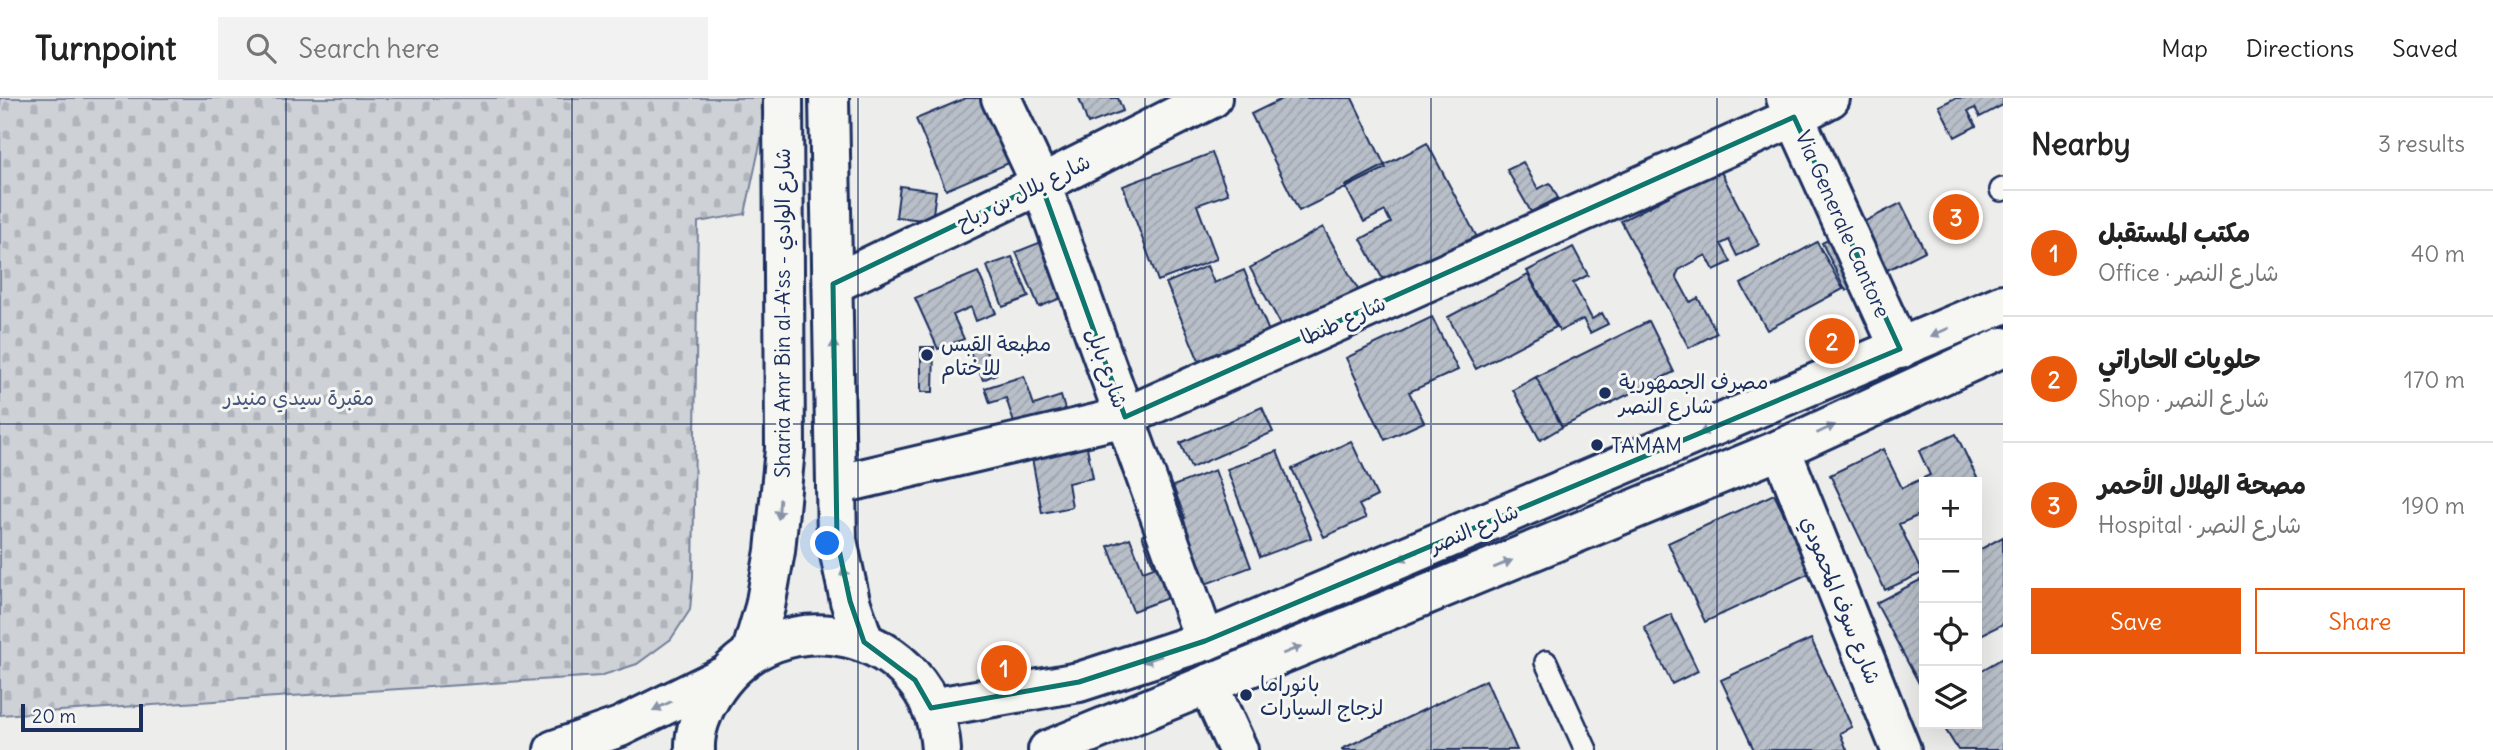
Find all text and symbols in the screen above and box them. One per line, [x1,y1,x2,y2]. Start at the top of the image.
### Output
search box [218,17,708,80]
text: Turnpoint [35,27,176,69]
icon: search [242,29,280,67]
text: Search here [298,32,439,65]
text: Map [2161,33,2208,63]
text: Directions [2246,33,2354,63]
text: Saved [2392,33,2458,63]
text: Nearby [2031,125,2131,163]
street label: Via Generale Cantore [1790,126,1896,322]
text: 3 results [2378,129,2465,158]
street label: Sharia Amr Bin al-A'ss - شارع الوادي [769,148,798,478]
street label: شارع بلال بن رباح [951,148,1096,238]
pin: 3 [1933,191,1979,243]
text: مكتب المستقبل [2098,216,2250,249]
text: 1 [2049,239,2059,268]
text: 40 m [2411,239,2465,268]
text: Office · شارع النصر [2098,258,2279,287]
street label: شارع طنطا [1296,289,1391,353]
pin: 2 [1809,315,1855,367]
street label: شارع بابل [1078,324,1134,413]
one-way arrow [1930,327,1951,338]
place label: مطبعة القبس للاختام [941,330,1051,384]
one-way arrow [828,339,840,361]
text: حلويات الحاراتي [2098,342,2261,375]
marker: مطبعة القبس للاختام [919,347,935,363]
text: 2 [2048,365,2060,394]
text: 170 m [2404,365,2465,394]
place label: مصرف الجمهورية شارع النصر [1617,368,1768,421]
park label: مقبرة سيدي منيدر [222,384,374,413]
text: Shop · شارع النصر [2098,384,2269,413]
marker: مصرف الجمهورية شارع النصر [1597,385,1613,401]
one-way arrow [1816,423,1836,435]
one-way arrow [1698,425,1719,436]
place label: TAMAM [1611,432,1682,459]
marker: TAMAM [1589,437,1605,453]
text: مصحة الهلال الأحمر [2098,468,2306,501]
map controls [1919,477,1982,729]
button: + [1919,477,1982,540]
text: 3 [2047,491,2061,520]
text: 190 m [2402,491,2465,520]
street label: شارع النصر [1424,497,1523,561]
one-way arrow [773,498,784,520]
text: Hospital · شارع النصر [2098,510,2301,539]
street label: شارع سوف المحمودي [1793,512,1887,689]
your location [810,526,844,560]
button: − [1919,540,1982,603]
one-way arrow [1398,551,1419,562]
one-way arrow [1492,558,1513,569]
one-way arrow [839,566,850,588]
button: Save [2031,588,2241,654]
button: Share [2255,588,2465,654]
button: locate [1919,603,1982,666]
pin: 1 [981,642,1027,694]
one-way arrow [1282,644,1303,655]
one-way arrow [1141,654,1162,664]
button: layers [1919,666,1982,729]
place label: بانوراما لزجاج السيارات [1260,670,1383,722]
marker: بانوراما لزجاج السيارات [1238,687,1254,703]
one-way arrow [652,700,672,711]
scale bar [21,701,144,733]
text: 20 m [32,704,76,728]

